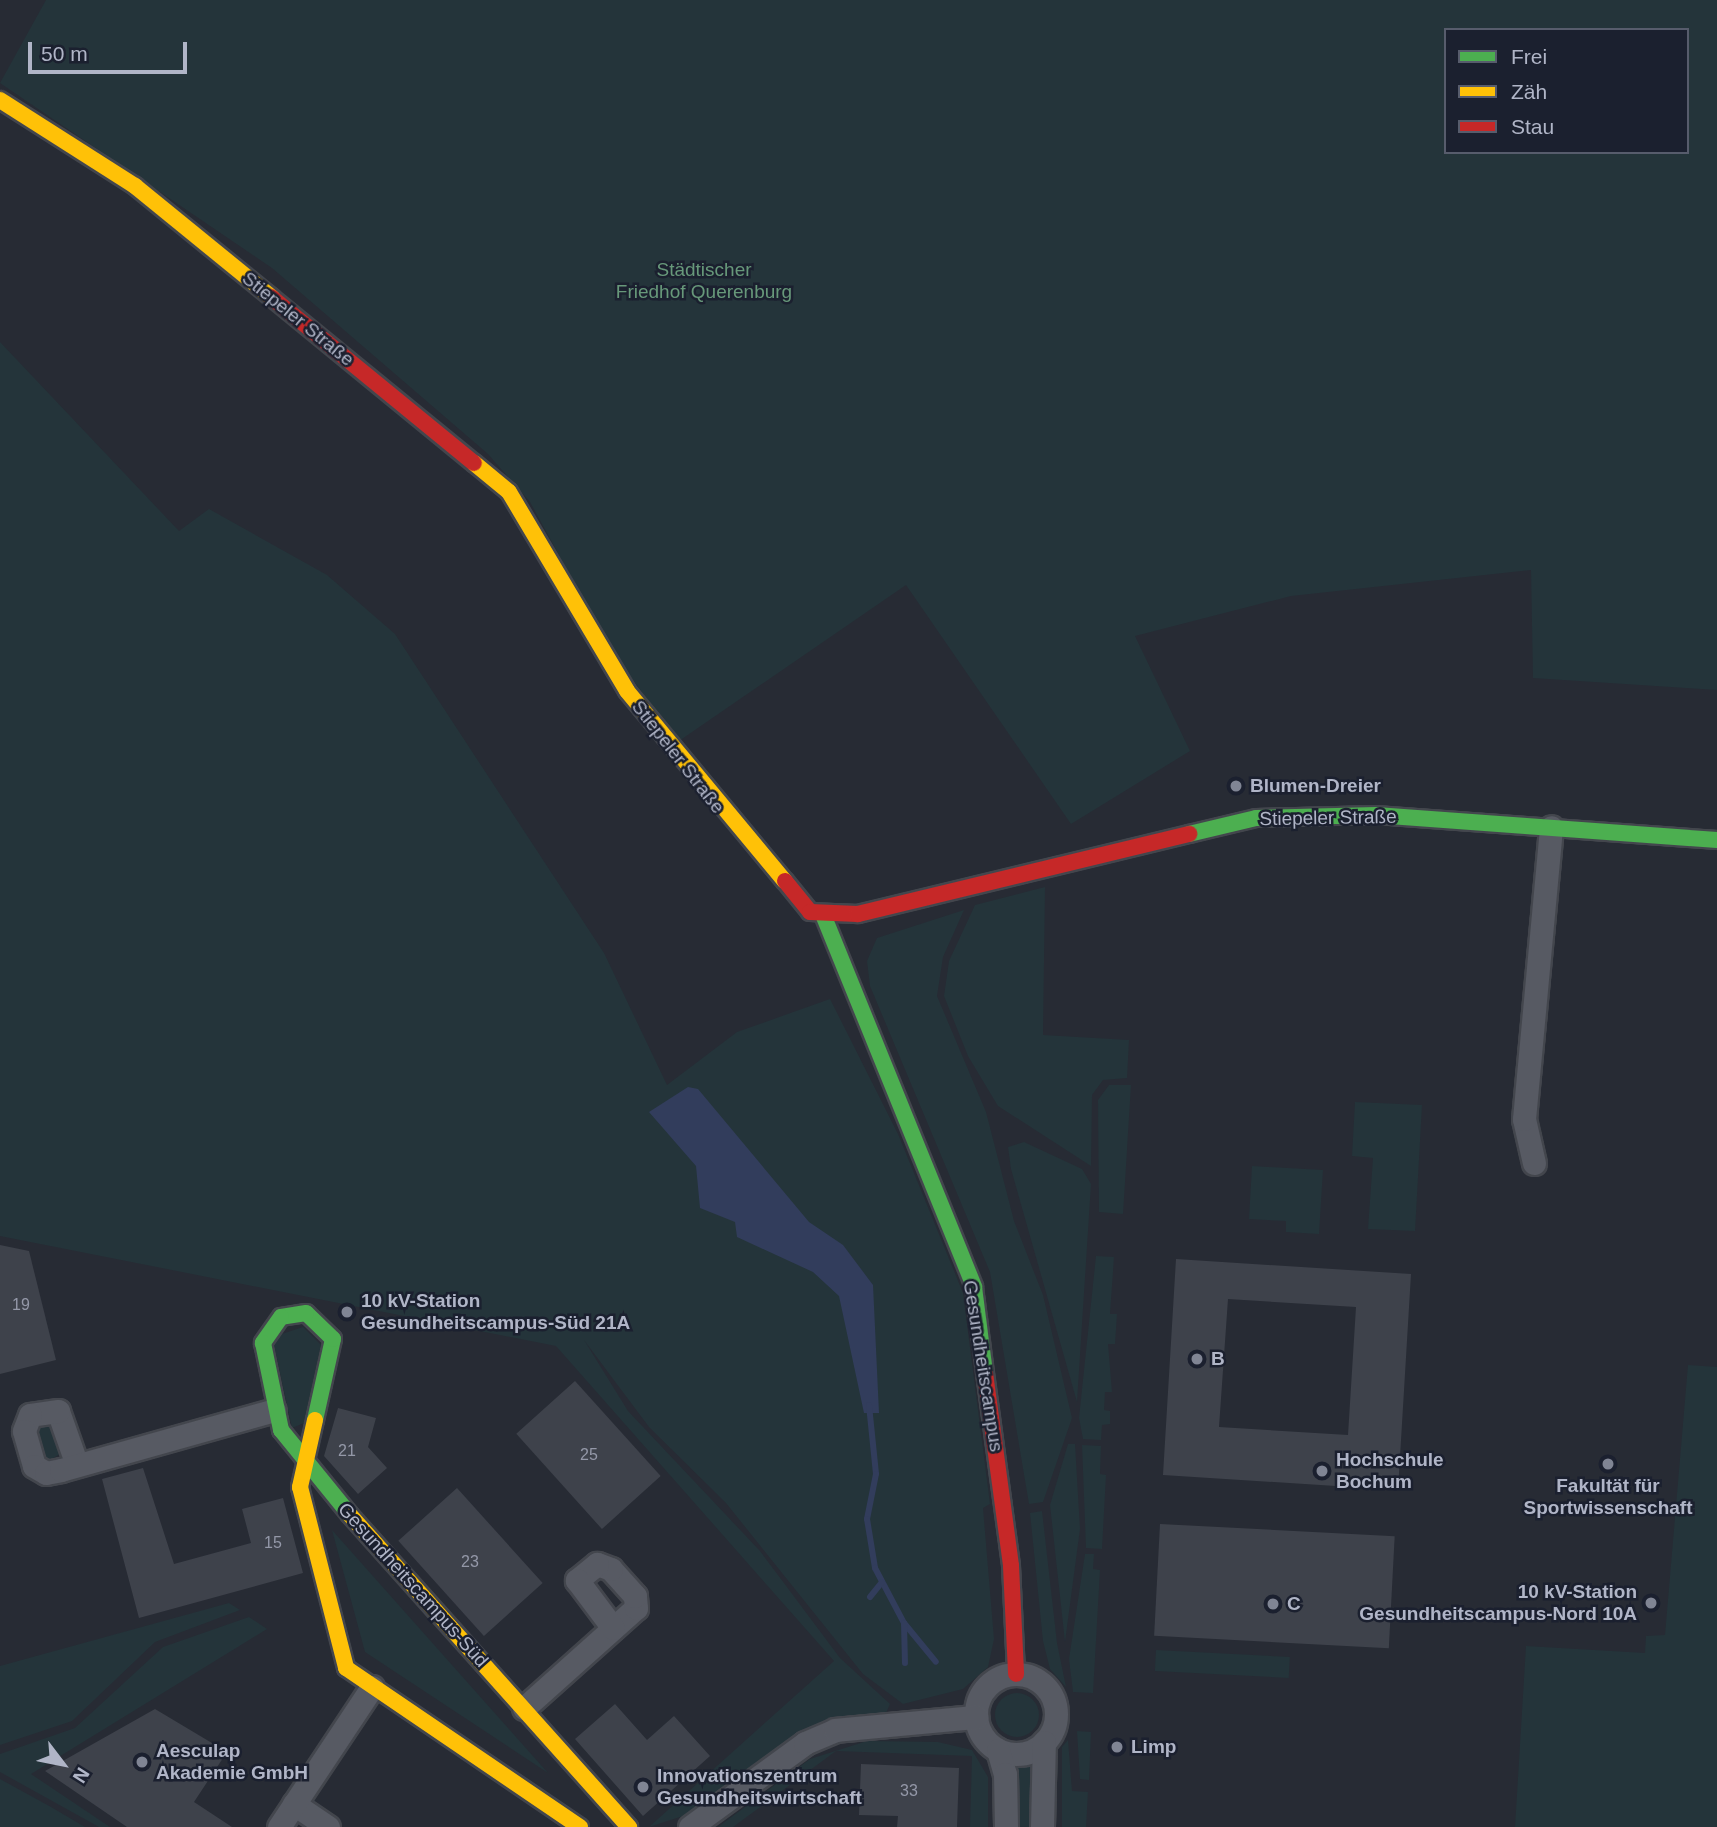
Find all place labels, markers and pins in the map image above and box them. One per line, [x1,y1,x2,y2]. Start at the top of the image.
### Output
place label: Blumen-Dreier [1250,775,1381,797]
marker: Blumen-Dreier [1228,778,1244,794]
place label: 10 kV-Station Gesundheitscampus-Süd 21A [361,1290,630,1334]
marker: 10 kV-Station Gesundheitscampus-Süd 21A [339,1304,355,1320]
place label: B [1211,1348,1225,1370]
marker: B [1189,1351,1205,1367]
place label: Hochschule Bochum [1336,1449,1444,1493]
marker: Fakultät für Sportwissenschaft [1600,1456,1616,1472]
marker: Hochschule Bochum [1314,1463,1330,1479]
place label: Fakultät für Sportwissenschaft [1524,1475,1692,1519]
place label: 10 kV-Station Gesundheitscampus-Nord 10A [1359,1581,1637,1625]
place label: C [1287,1593,1301,1615]
marker: 10 kV-Station Gesundheitscampus-Nord 10A [1643,1595,1659,1611]
marker: C [1265,1596,1281,1612]
place label: Limp [1131,1736,1176,1758]
marker: Limp [1109,1739,1125,1755]
place label: Aesculap Akademie GmbH [156,1740,308,1784]
marker: Aesculap Akademie GmbH [134,1754,150,1770]
place label: Innovationszentrum Gesundheitswirtschaft [657,1765,862,1809]
marker: Innovationszentrum Gesundheitswirtschaft [635,1779,651,1795]

